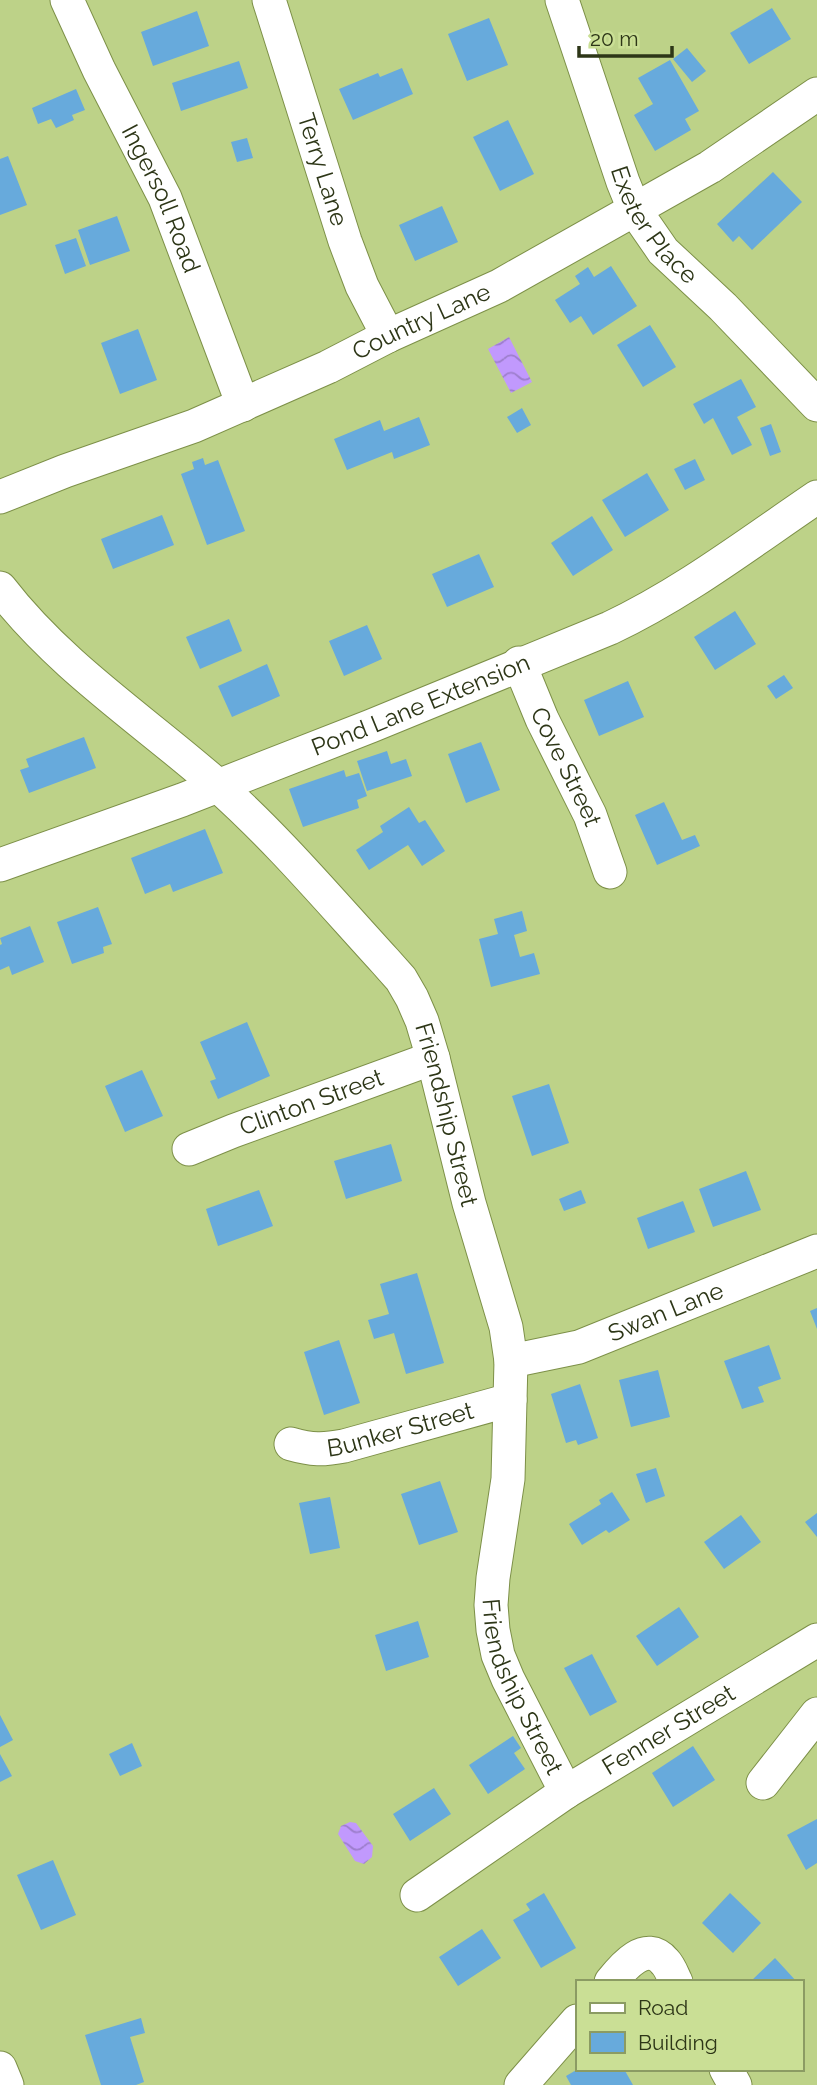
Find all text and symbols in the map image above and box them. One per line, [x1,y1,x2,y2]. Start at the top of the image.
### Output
scale bar [579,14,672,58]
text: 20 m [590,26,638,51]
street label: Terry Lane [292,110,354,230]
street label: Ingersoll Road [116,119,207,277]
street label: Exeter Place [605,162,704,290]
street label: Country Lane [347,277,495,366]
street label: Pond Lane Extension [307,647,534,762]
street label: Cove Street [525,703,608,830]
street label: Friendship Street [409,1019,484,1209]
street label: Clinton Street [235,1062,387,1141]
street label: Swan Lane [604,1275,727,1348]
street label: Bunker Street [325,1396,477,1463]
street label: Friendship Street [477,1597,569,1779]
street label: Fenner Street [597,1678,740,1781]
legend [576,1980,803,2071]
text: Road [638,1995,688,2020]
text: Building [638,2030,718,2055]

